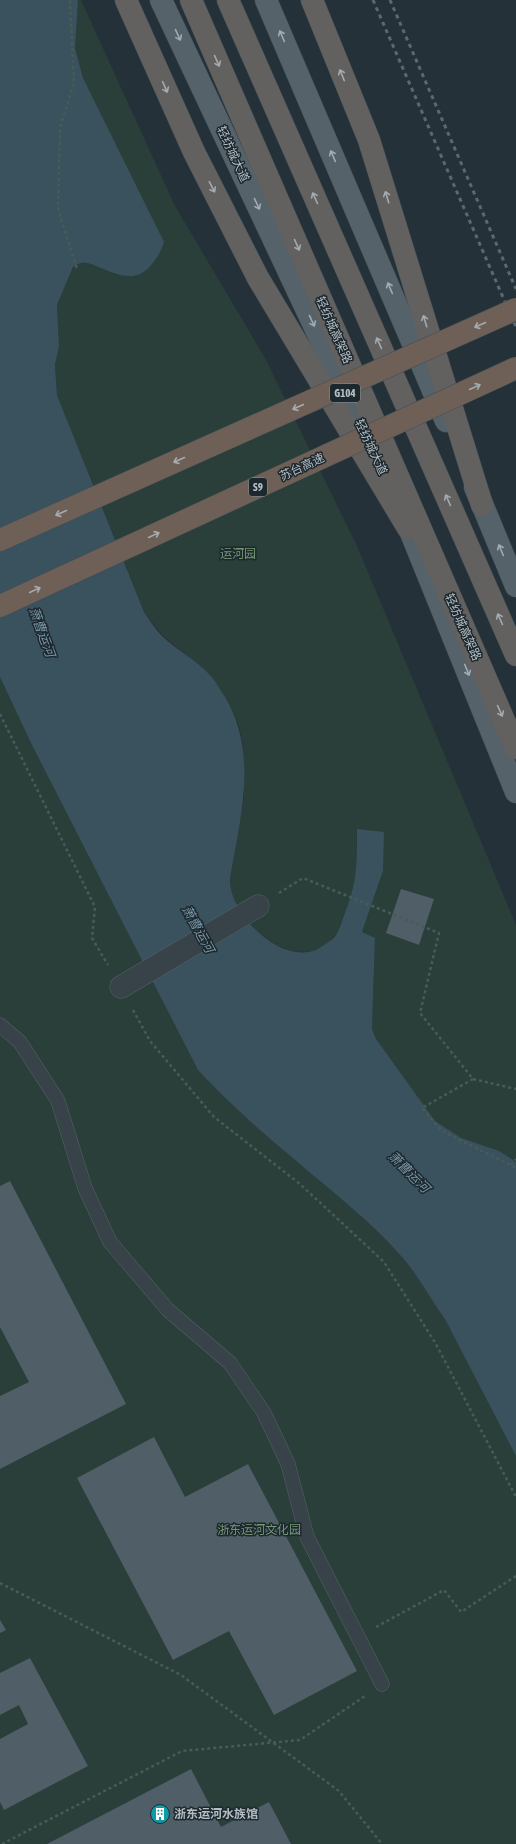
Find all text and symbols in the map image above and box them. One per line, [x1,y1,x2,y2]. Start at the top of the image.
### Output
one-way arrow [175,29,182,41]
one-way arrow [277,31,285,43]
one-way arrow [214,55,221,67]
one-way arrow [338,69,346,81]
one-way arrow [162,80,169,92]
street label: 轻纺城大道 [214,124,252,184]
one-way arrow [329,150,336,162]
one-way arrow [209,181,216,193]
one-way arrow [383,190,390,203]
one-way arrow [311,193,319,205]
one-way arrow [254,197,261,209]
one-way arrow [294,238,301,250]
one-way arrow [385,283,393,295]
street label: 轻纺城高架路 [313,294,355,366]
one-way arrow [421,314,428,327]
one-way arrow [309,315,316,327]
one-way arrow [475,322,487,330]
one-way arrow [375,337,382,349]
one-way arrow [469,383,481,390]
road number: G104 [330,384,360,402]
one-way arrow [292,404,304,411]
street label: 轻纺城大道 [352,417,390,477]
street label: 苏台高速 [277,451,327,483]
one-way arrow [174,457,186,464]
road number: S9 [249,478,267,496]
one-way arrow [444,495,451,507]
one-way arrow [55,510,67,518]
one-way arrow [147,531,159,538]
one-way arrow [497,544,504,556]
park label: 运河园 [220,547,256,561]
one-way arrow [29,586,41,593]
street label: 轻纺城高架路 [442,591,484,663]
water label: 萧曹运河 [26,605,59,662]
one-way arrow [496,614,504,626]
one-way arrow [464,664,471,676]
one-way arrow [497,704,504,716]
water label: 萧曹运河 [179,903,219,958]
water label: 萧曹运河 [385,1148,435,1198]
park label: 浙东运河文化园 [217,1523,301,1537]
building icon: 浙东运河水族馆 [149,1803,171,1825]
place label: 浙东运河水族馆 [174,1807,258,1821]

